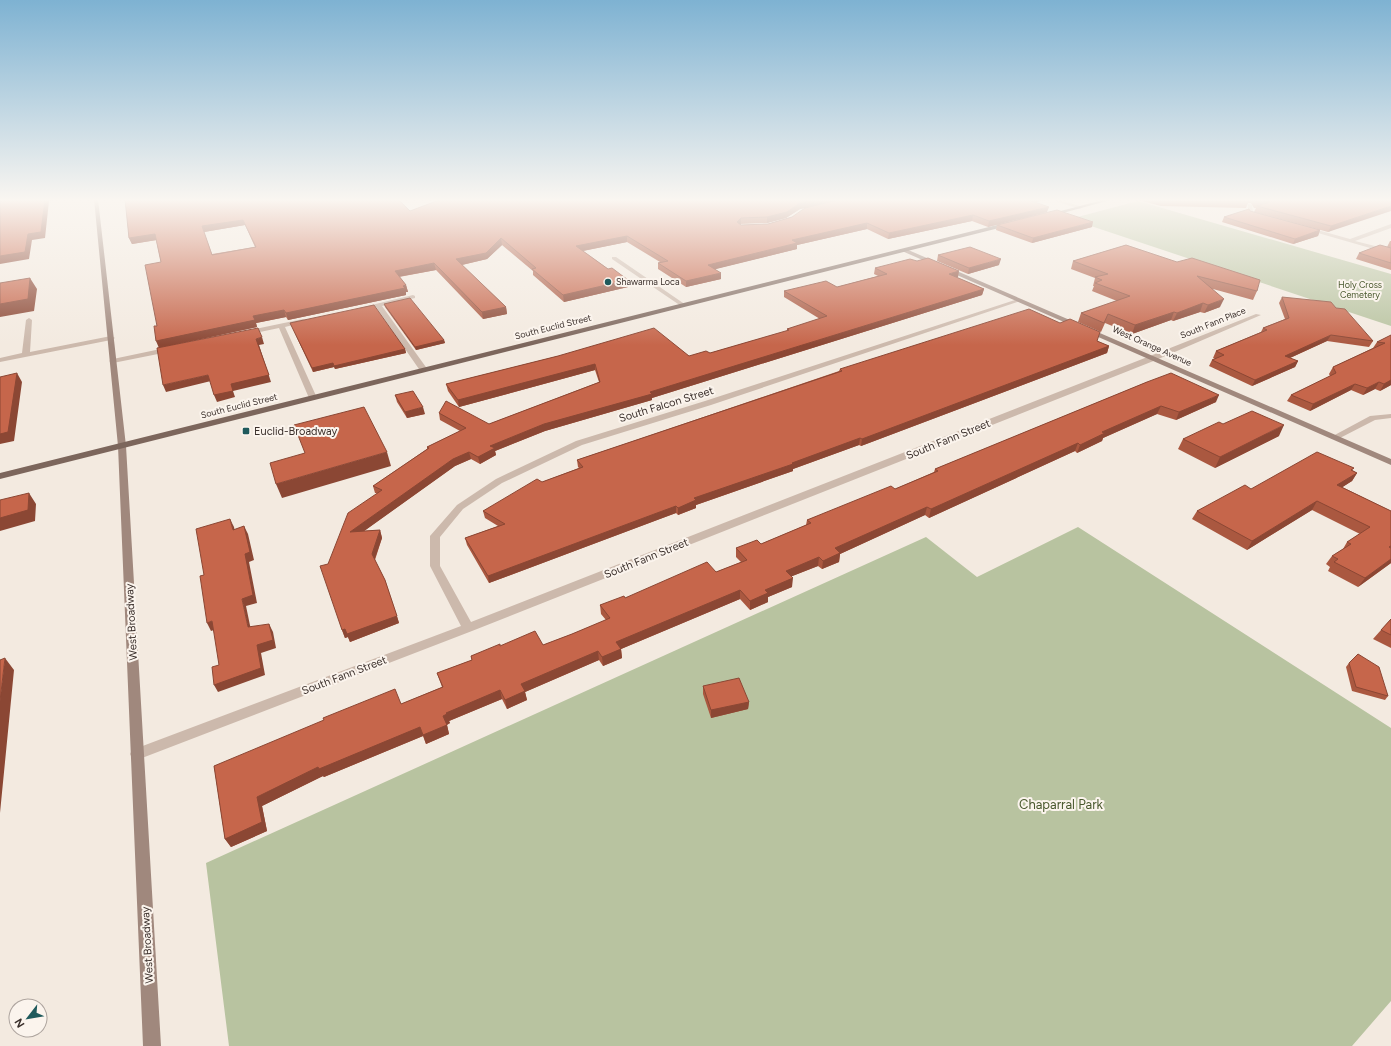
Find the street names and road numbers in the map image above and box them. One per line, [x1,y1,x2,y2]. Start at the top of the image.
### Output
street label: South Fann Place [1178,304,1247,341]
street label: South Euclid Street [514,312,593,341]
street label: West Orange Avenue [1111,323,1194,368]
street label: South Falcon Street [617,384,715,425]
street label: South Euclid Street [200,391,279,420]
street label: South Fann Street [904,417,992,462]
street label: South Fann Street [602,536,690,581]
street label: West Broadway [123,583,140,661]
street label: South Fann Street [300,653,388,698]
street label: West Broadway [139,906,156,984]

